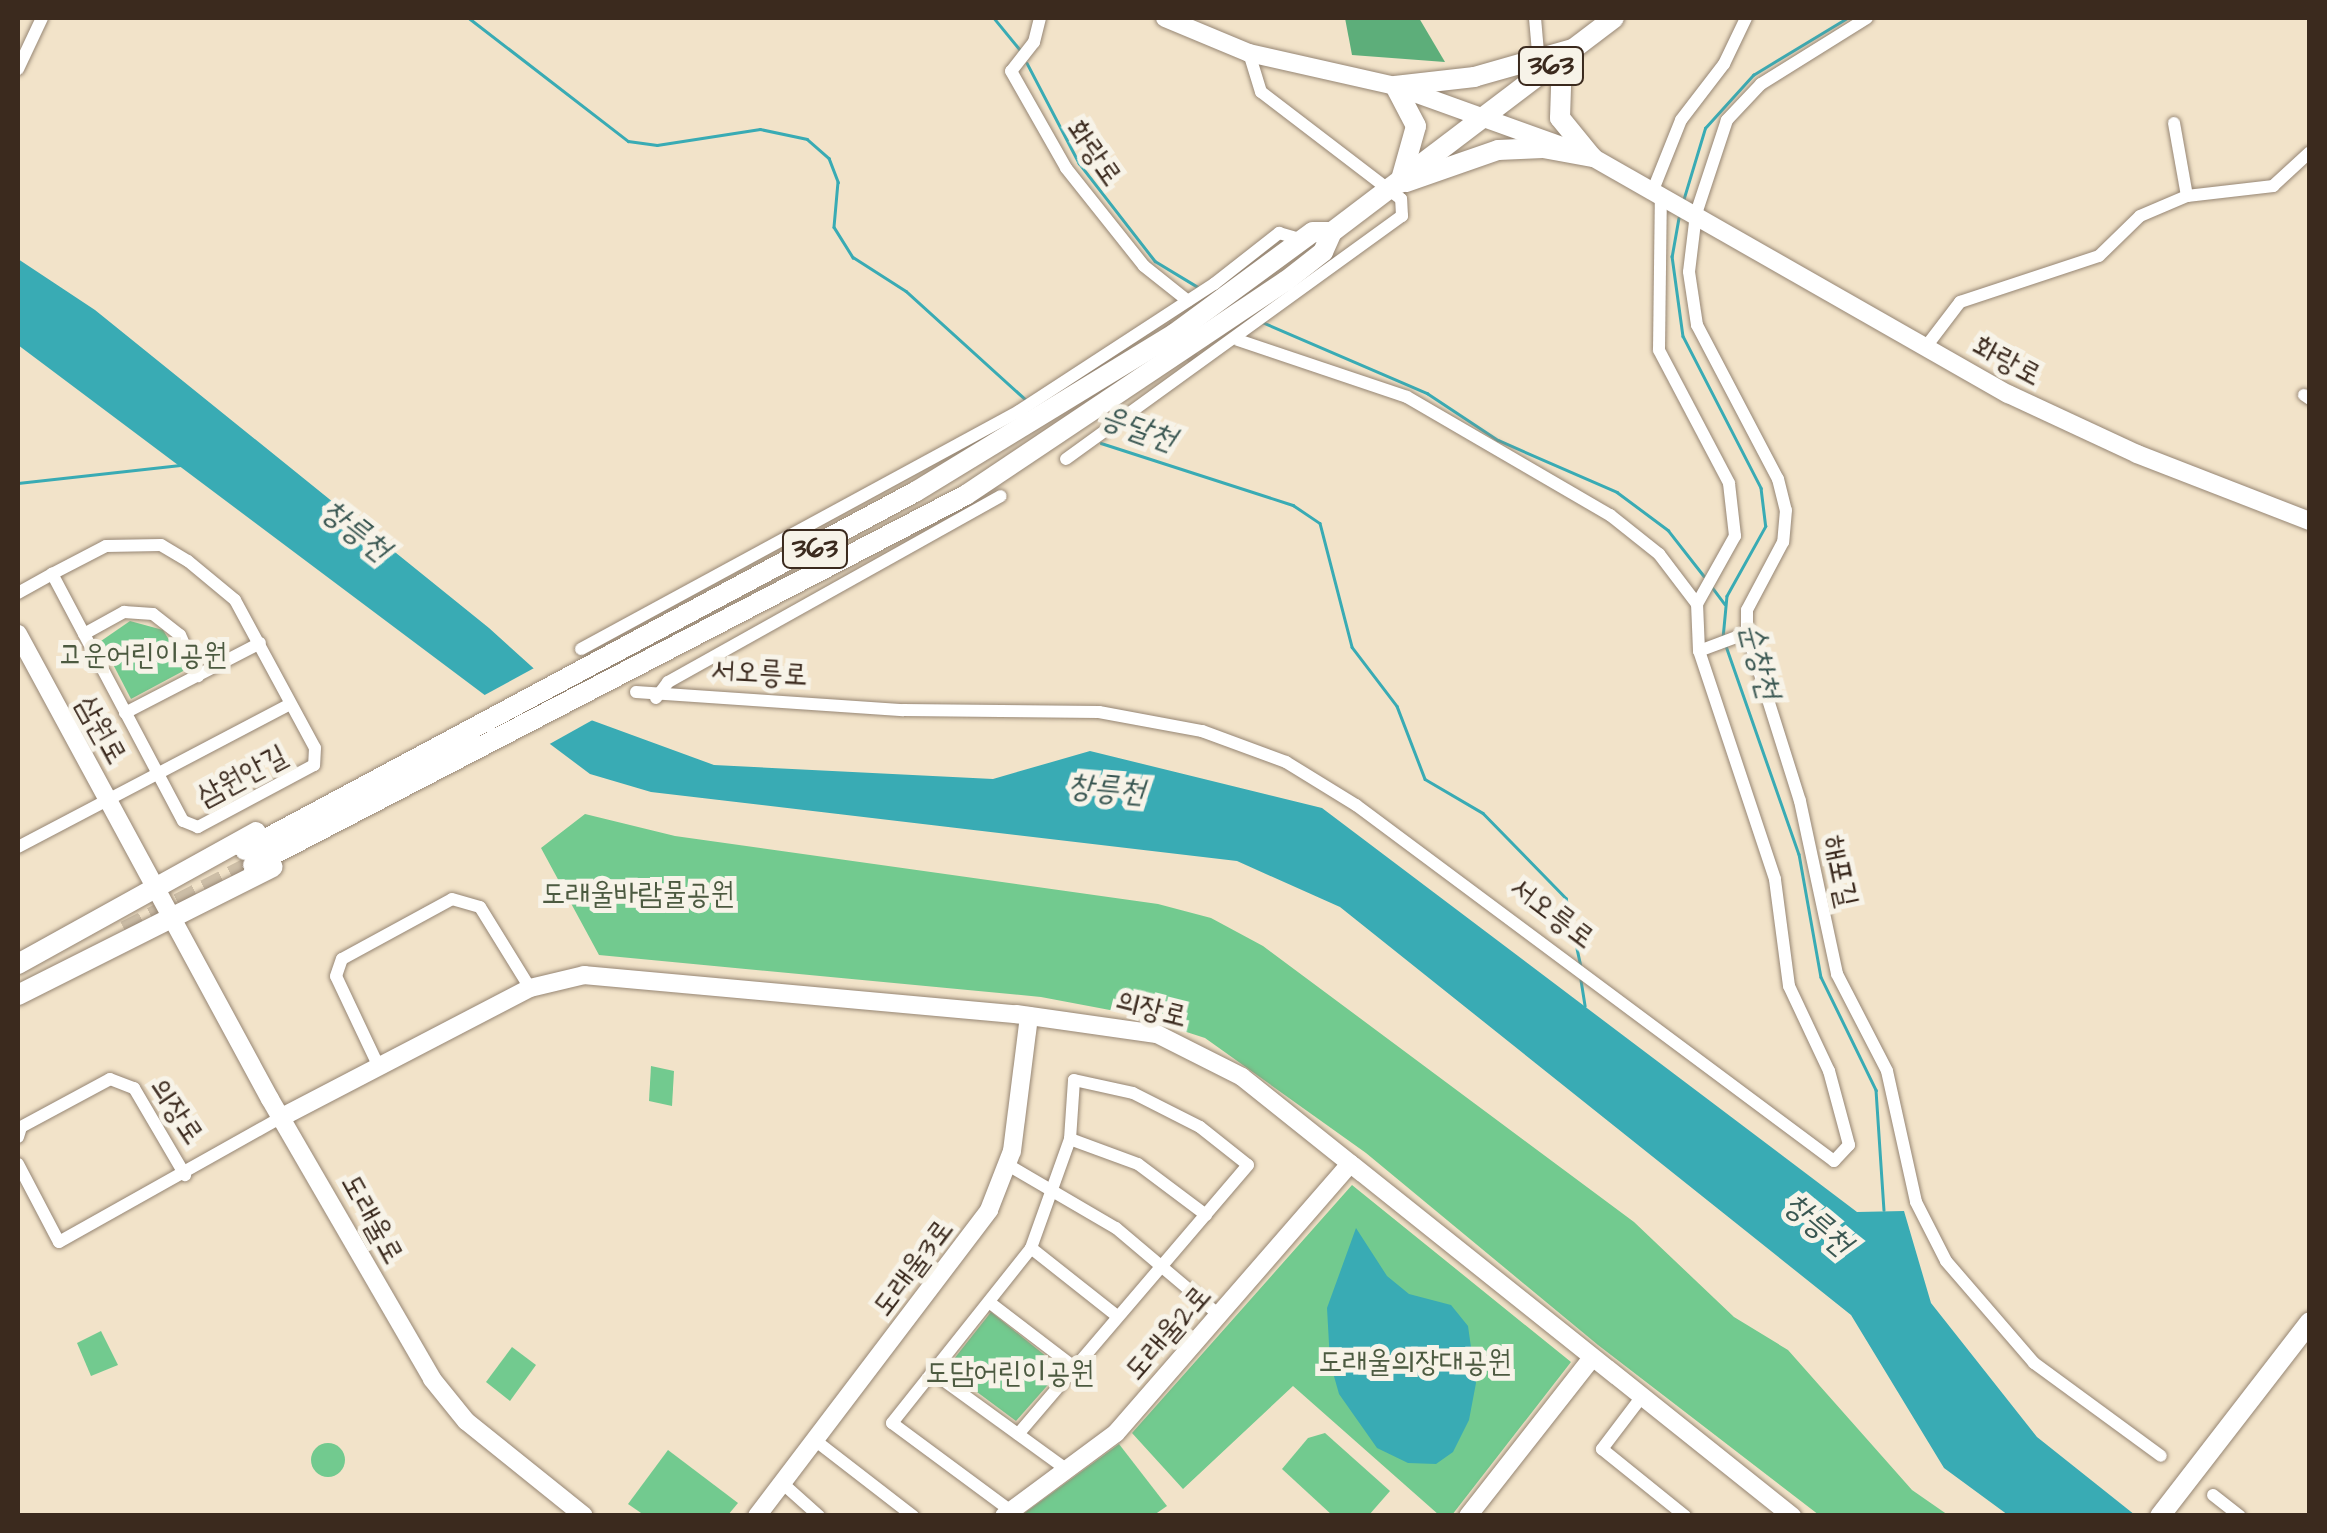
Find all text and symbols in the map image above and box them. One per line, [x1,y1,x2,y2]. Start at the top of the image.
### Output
road number: 363 [1516,43,1586,89]
street label: 화랑로 [1058,113,1130,193]
street label: 화랑로 [1967,328,2047,394]
water label: 응달천 [1095,398,1181,460]
water label: 창릉천 [313,492,397,570]
road number: 363 [780,526,850,572]
water label: 순창천 [1730,619,1788,703]
park label: 고운어린이공원 [59,637,227,673]
street label: 서오릉로 [710,652,808,694]
street label: 삼원로 [68,690,134,770]
street label: 삼원안길 [191,737,293,815]
water label: 창릉천 [1066,768,1146,812]
street label: 해포길 [1815,832,1865,910]
street label: 서오릉로 [1503,870,1601,956]
park label: 도래울바람물공원 [541,876,735,912]
street label: 의장로 [1112,983,1190,1035]
street label: 의장로 [141,1071,211,1151]
street label: 도래울로 [333,1168,411,1270]
water label: 창릉천 [1775,1185,1859,1265]
street label: 도래울3로 [865,1213,961,1323]
street label: 도래울2로 [1117,1278,1219,1388]
park label: 도래울의장대공원 [1318,1344,1512,1380]
park label: 도담어린이공원 [926,1355,1094,1391]

